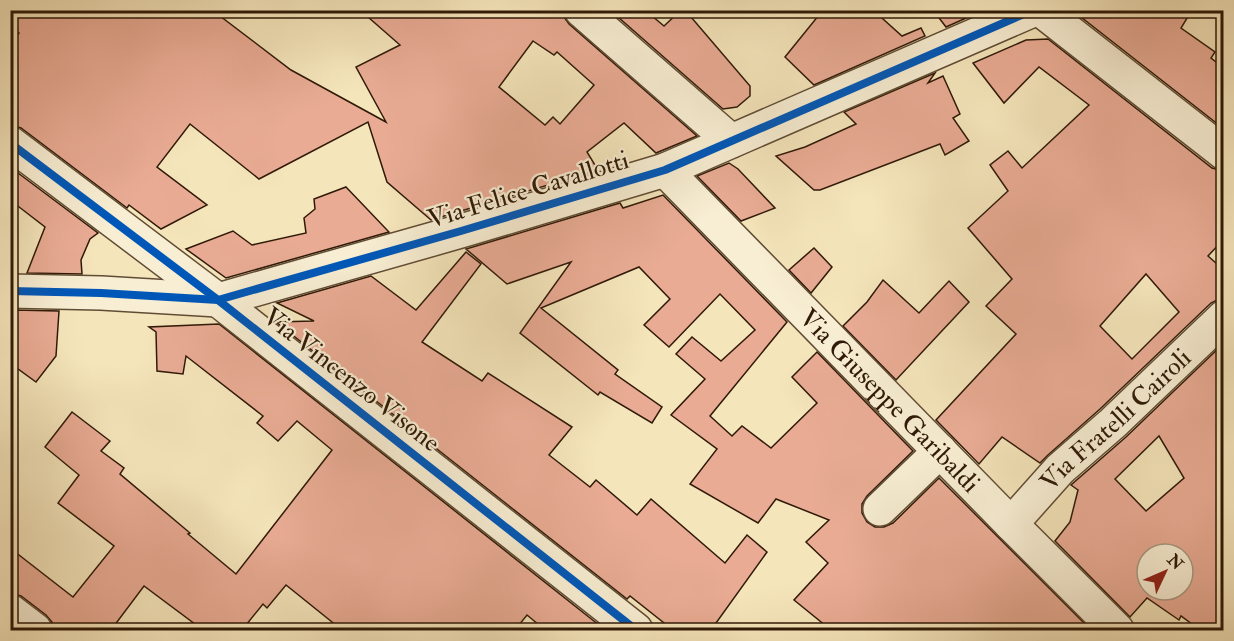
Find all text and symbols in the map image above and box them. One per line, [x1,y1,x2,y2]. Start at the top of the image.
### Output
street label: Via Felice Cavallotti [424,144,633,236]
street label: Via Vincenzo Visone [256,301,447,459]
street label: Via Giuseppe Garibaldi [792,302,986,500]
street label: Via Fratelli Cairoli [1033,342,1198,497]
north arrow [1135,542,1195,602]
text: N [1162,549,1188,575]

